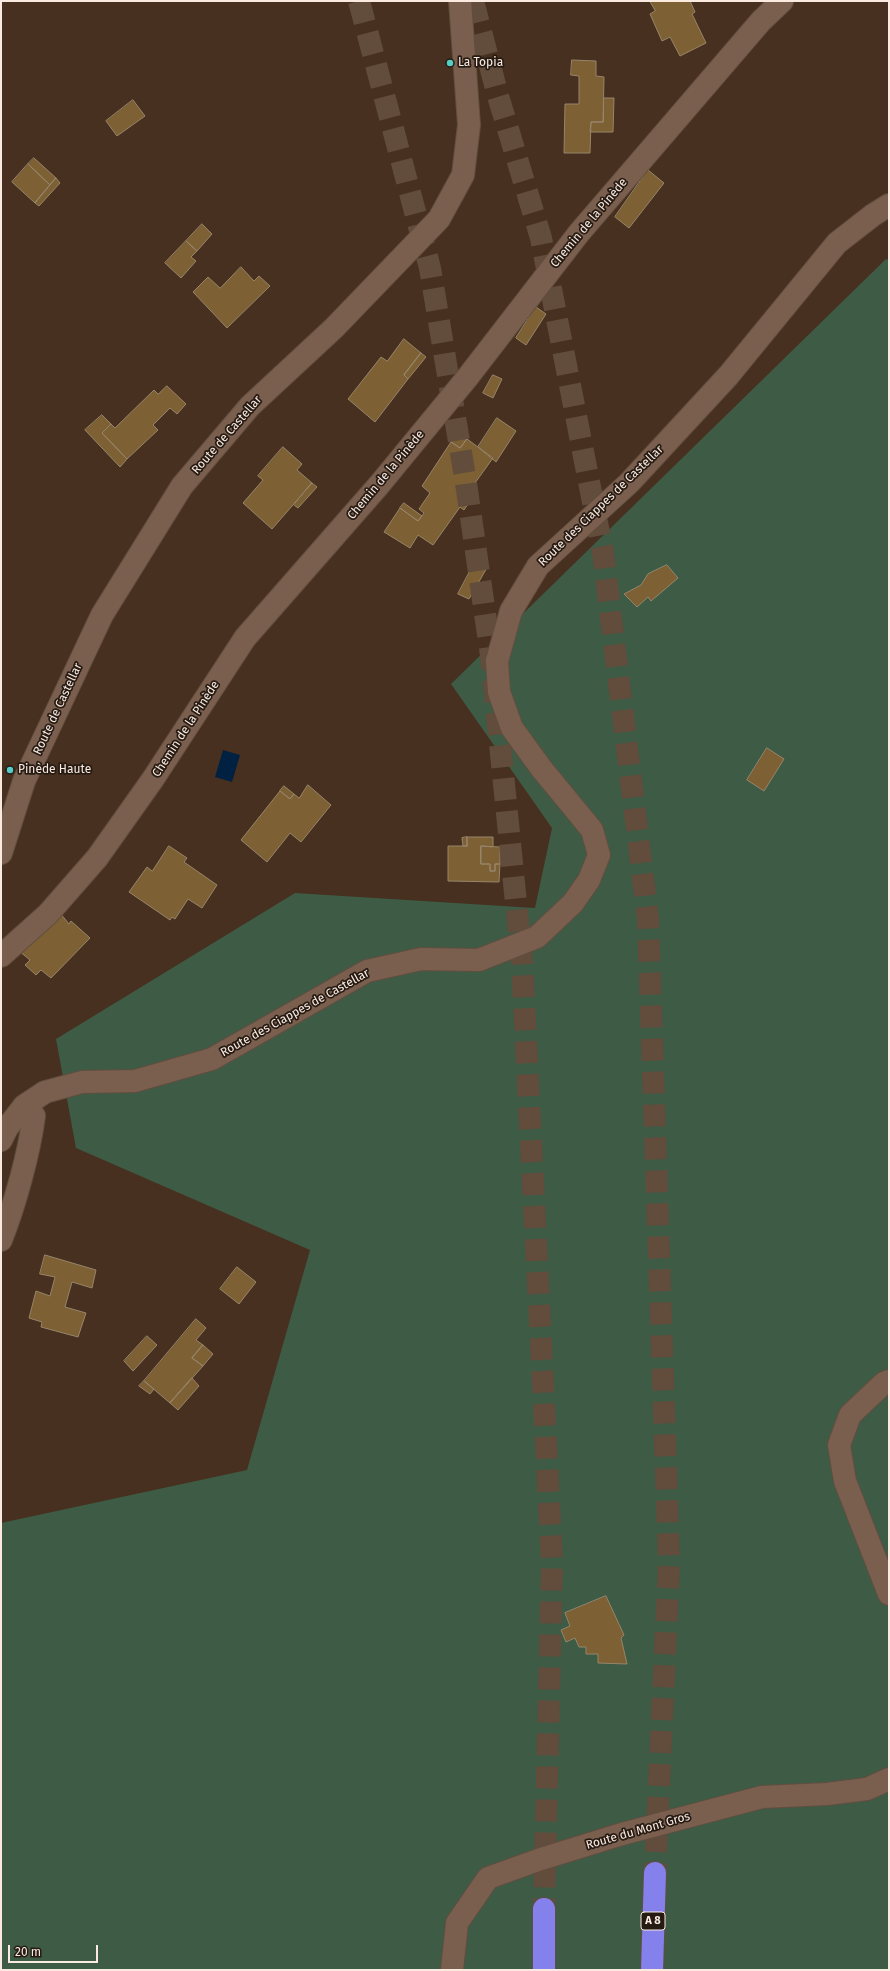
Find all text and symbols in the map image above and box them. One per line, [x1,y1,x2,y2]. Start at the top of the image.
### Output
place label: La Topia [458,56,503,70]
marker: La Topia [445,58,455,68]
street label: Chemin de la Pinède [548,176,630,270]
street label: Route de Castellar [189,393,265,477]
street label: Chemin de la Pinède [345,428,427,522]
street label: Route des Ciappes de Castellar [536,442,666,570]
street label: Route de Castellar [30,661,86,757]
street label: Chemin de la Pinède [150,678,222,780]
place label: Pinède Haute [18,763,91,777]
marker: Pinède Haute [5,765,15,775]
street label: Route des Ciappes de Castellar [218,966,372,1060]
street label: Route du Mont Gros [584,1809,692,1853]
road number: A 8 [641,1912,665,1930]
scale bar [10,1937,100,1963]
text: 20 m [15,1945,41,1959]

